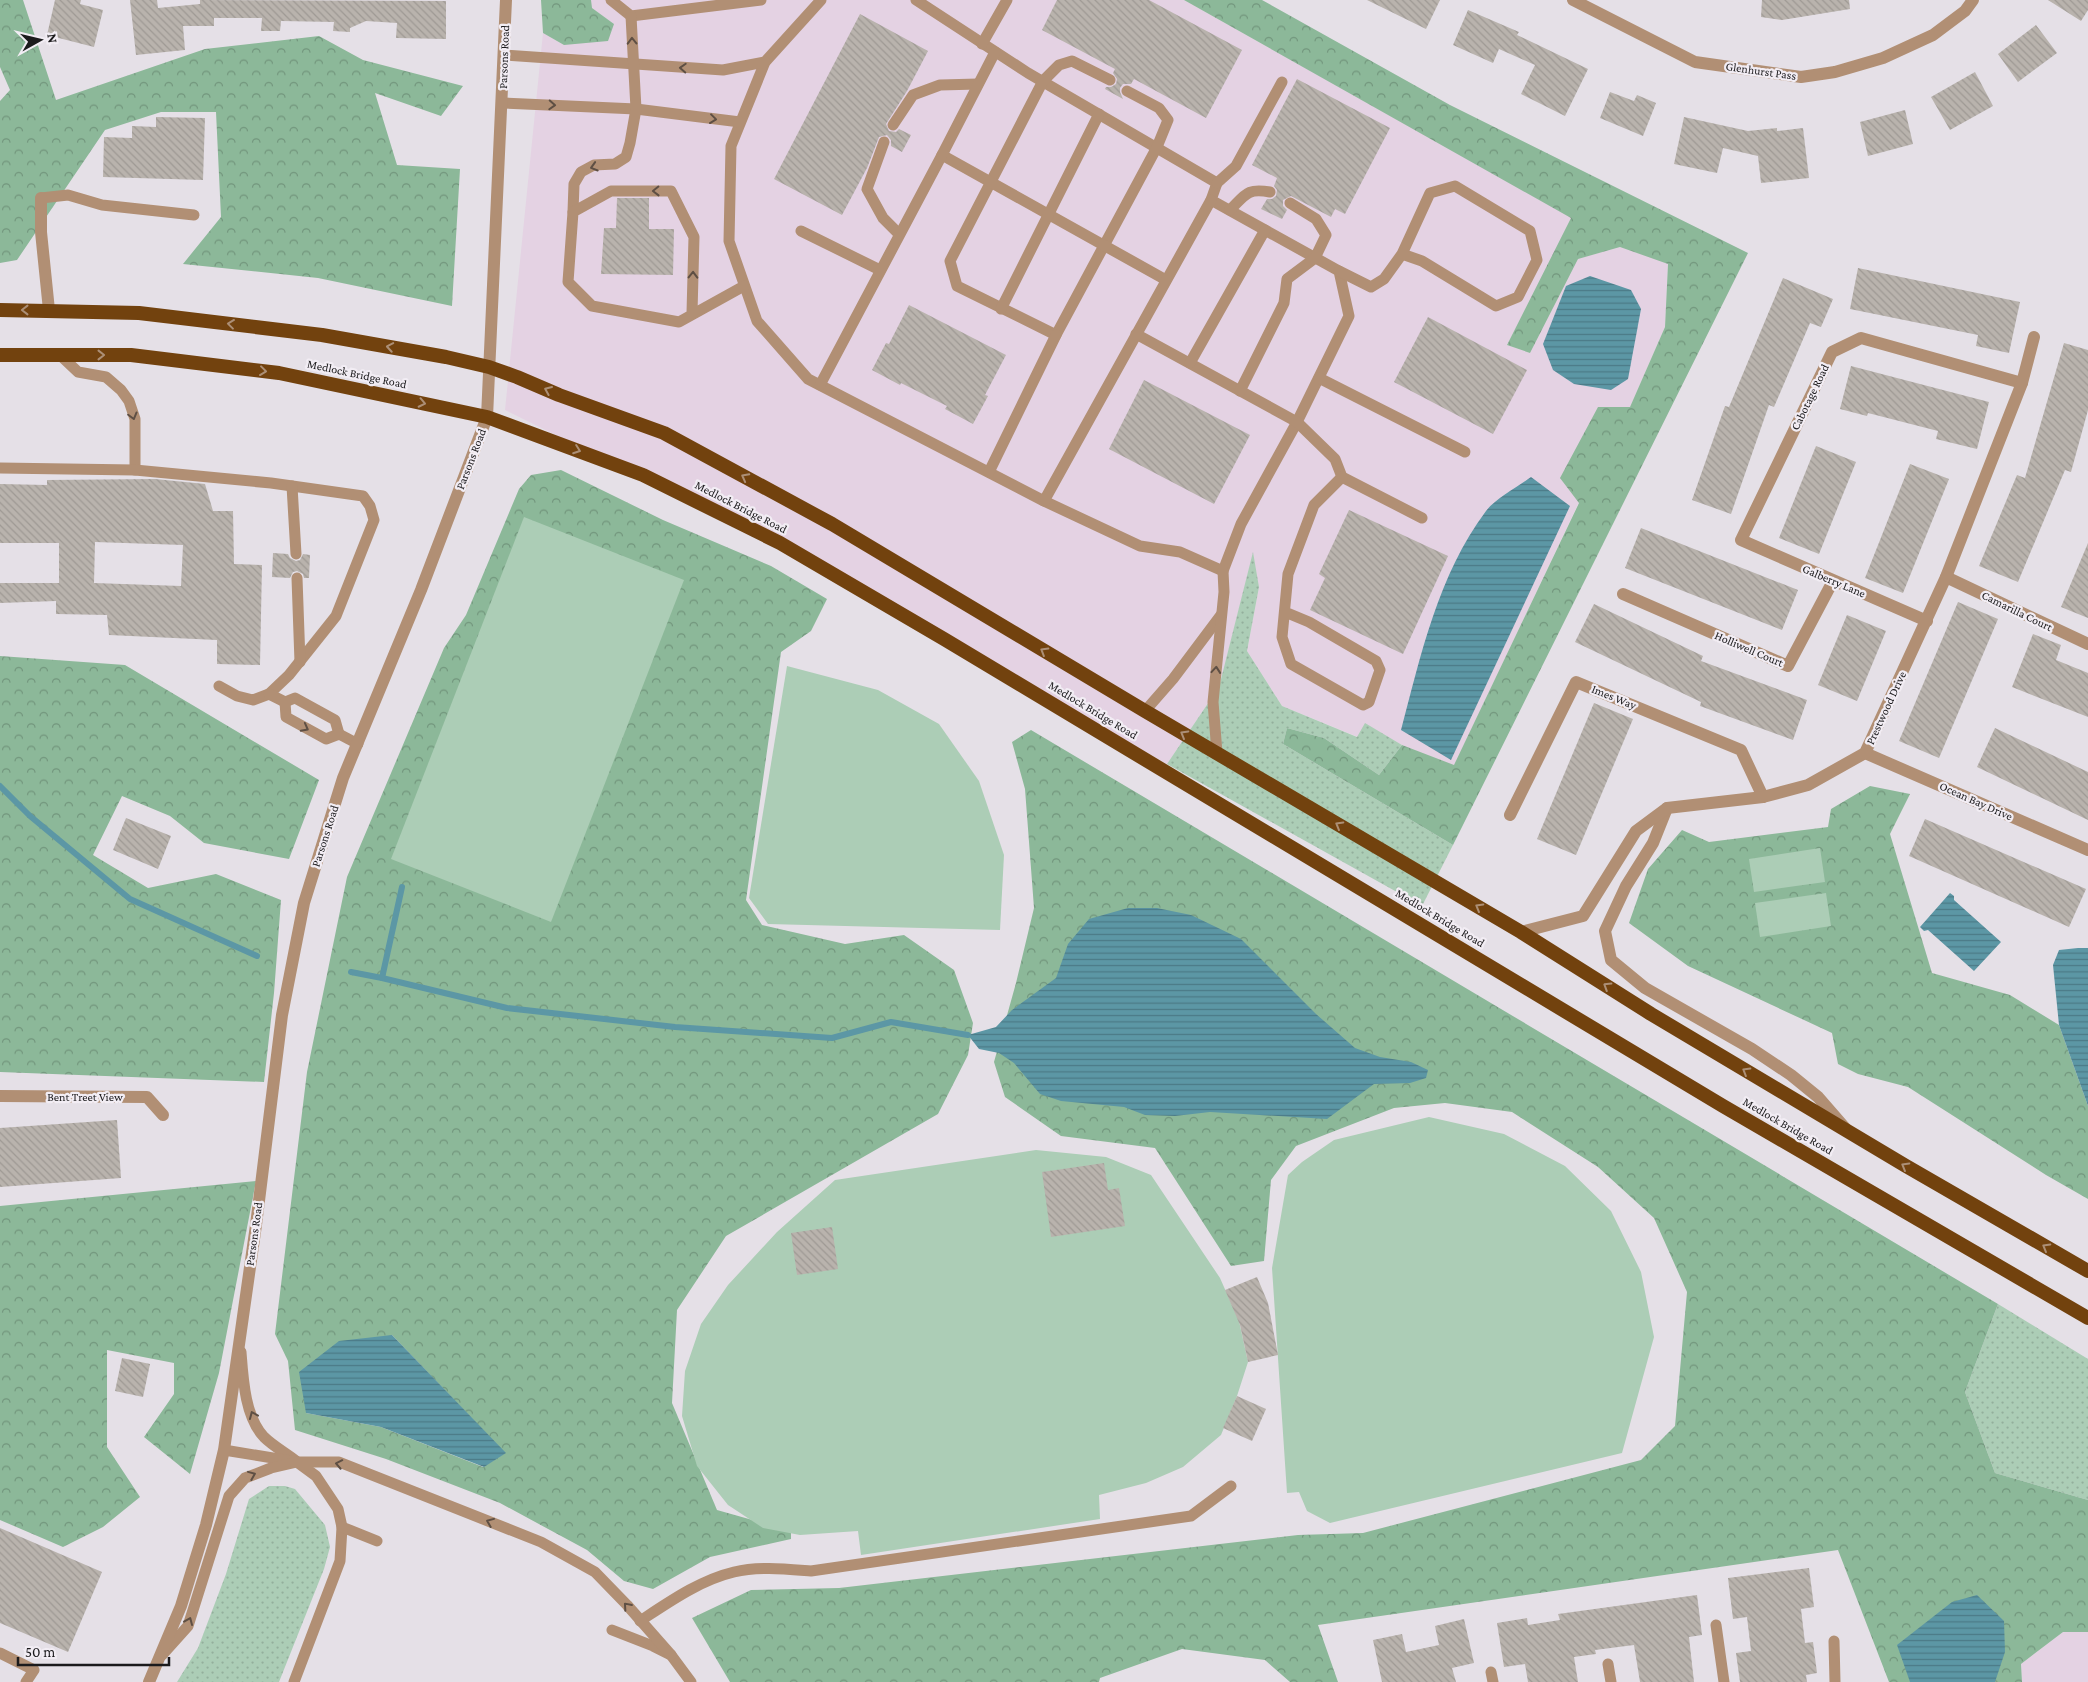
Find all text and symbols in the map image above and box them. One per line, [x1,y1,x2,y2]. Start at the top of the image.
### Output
north arrow [15,15,65,65]
street label: Parsons Road [496,24,512,89]
text: N [44,32,62,44]
one-way arrow [627,36,637,44]
street label: Glenhurst Pass [1725,59,1798,83]
one-way arrow [678,62,686,73]
one-way arrow [548,100,556,110]
one-way arrow [709,113,718,123]
one-way arrow [590,162,599,172]
one-way arrow [652,186,660,196]
one-way arrow [688,271,698,278]
one-way arrow [20,305,28,315]
one-way arrow [227,319,235,330]
one-way arrow [385,343,394,353]
one-way arrow [98,350,105,360]
street label: Medlock Bridge Road [306,357,409,392]
street label: Cabotage Road [1788,361,1832,432]
one-way arrow [259,365,267,376]
one-way arrow [544,386,553,397]
one-way arrow [418,398,426,408]
one-way arrow [127,411,138,420]
street label: Parsons Road [453,426,489,491]
one-way arrow [572,444,581,454]
one-way arrow [741,473,750,483]
street label: Medlock Bridge Road [693,478,790,537]
street label: Galberry Lane [1800,561,1868,601]
street label: Camarilla Court [1979,588,2056,635]
street label: Holliwell Court [1712,628,1786,670]
one-way arrow [1041,647,1050,657]
one-way arrow [1210,666,1221,674]
street label: Prestwood Drive [1863,669,1909,747]
street label: Medlock Bridge Road [1046,678,1141,742]
street label: Imes Way [1590,682,1639,712]
one-way arrow [300,721,309,731]
one-way arrow [1180,730,1189,740]
street label: Ocean Bay Drive [1937,779,2015,823]
street label: Parsons Road [308,803,342,869]
one-way arrow [1336,821,1345,831]
street label: Medlock Bridge Road [1393,886,1488,950]
one-way arrow [1476,904,1485,914]
one-way arrow [1604,983,1613,993]
one-way arrow [1743,1067,1752,1077]
street label: Bent Treet View [47,1090,123,1104]
street label: Medlock Bridge Road [1741,1095,1836,1158]
one-way arrow [1901,1162,1910,1172]
street label: Parsons Road [243,1201,265,1267]
one-way arrow [2042,1243,2051,1253]
one-way arrow [248,1411,259,1420]
one-way arrow [335,1459,343,1469]
one-way arrow [247,1471,256,1482]
one-way arrow [487,1518,495,1528]
one-way arrow [624,1602,633,1611]
one-way arrow [183,1617,193,1626]
scale bar [18,1634,169,1666]
text: 50 m [25,1644,55,1660]

